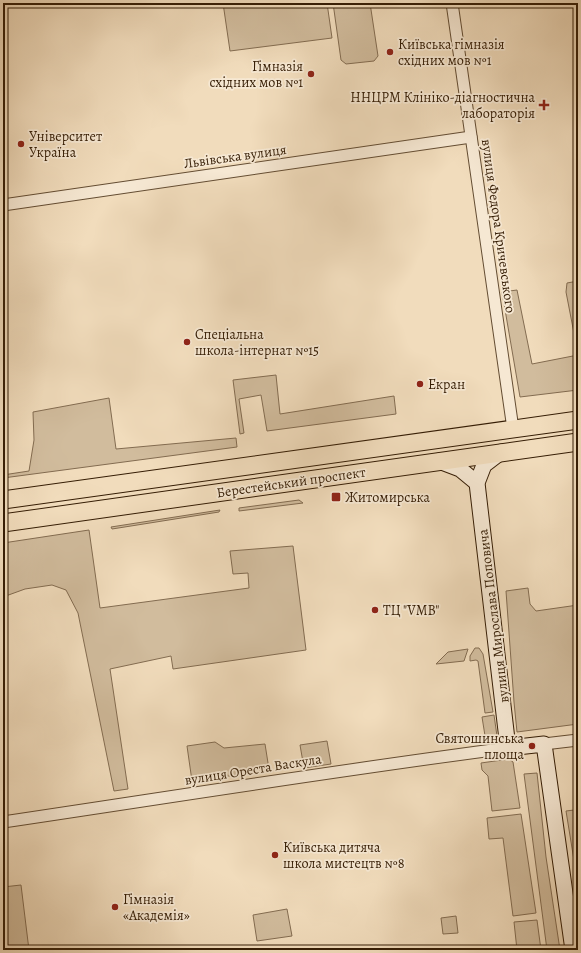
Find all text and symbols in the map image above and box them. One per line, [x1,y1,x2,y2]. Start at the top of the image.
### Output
place label: Київська гімназія східних мов №1 [398,35,505,70]
marker: Київська гімназія східних мов №1 [385,47,395,57]
place label: Гімназія східних мов №1 [210,57,303,92]
marker: Гімназія східних мов №1 [306,69,316,79]
place label: ННЦРМ Клініко-діагностична лабораторія [350,88,536,123]
marker: ННЦРМ Клініко-діагностична лабораторія [538,99,550,111]
place label: Університет Україна [29,127,102,162]
street label: вулиця Федора Кричевського [477,138,520,314]
marker: Університет Україна [16,139,26,149]
street label: Львівська вулиця [183,140,288,173]
place label: Спеціальна школа-інтернат №15 [195,325,319,360]
marker: Спеціальна школа-інтернат №15 [182,337,192,347]
place label: Екран [428,375,465,394]
marker: Екран [415,379,425,389]
street label: Берестейський проспект [215,463,367,502]
place label: Житомирська [345,488,430,507]
marker: Житомирська [330,491,342,503]
street label: вулиця Мирослава Поповича [473,527,514,704]
place label: ТЦ "VMB" [383,601,440,620]
marker: ТЦ "VMB" [370,605,380,615]
place label: Святошинська площа [435,729,525,764]
marker: Святошинська площа [527,741,537,751]
street label: вулиця Ореста Васкула [183,749,323,790]
place label: Київська дитяча школа мистецтв №8 [283,838,405,873]
marker: Київська дитяча школа мистецтв №8 [270,850,280,860]
place label: Гімназія «Академія» [123,890,190,925]
marker: Гімназія «Академія» [110,902,120,912]

